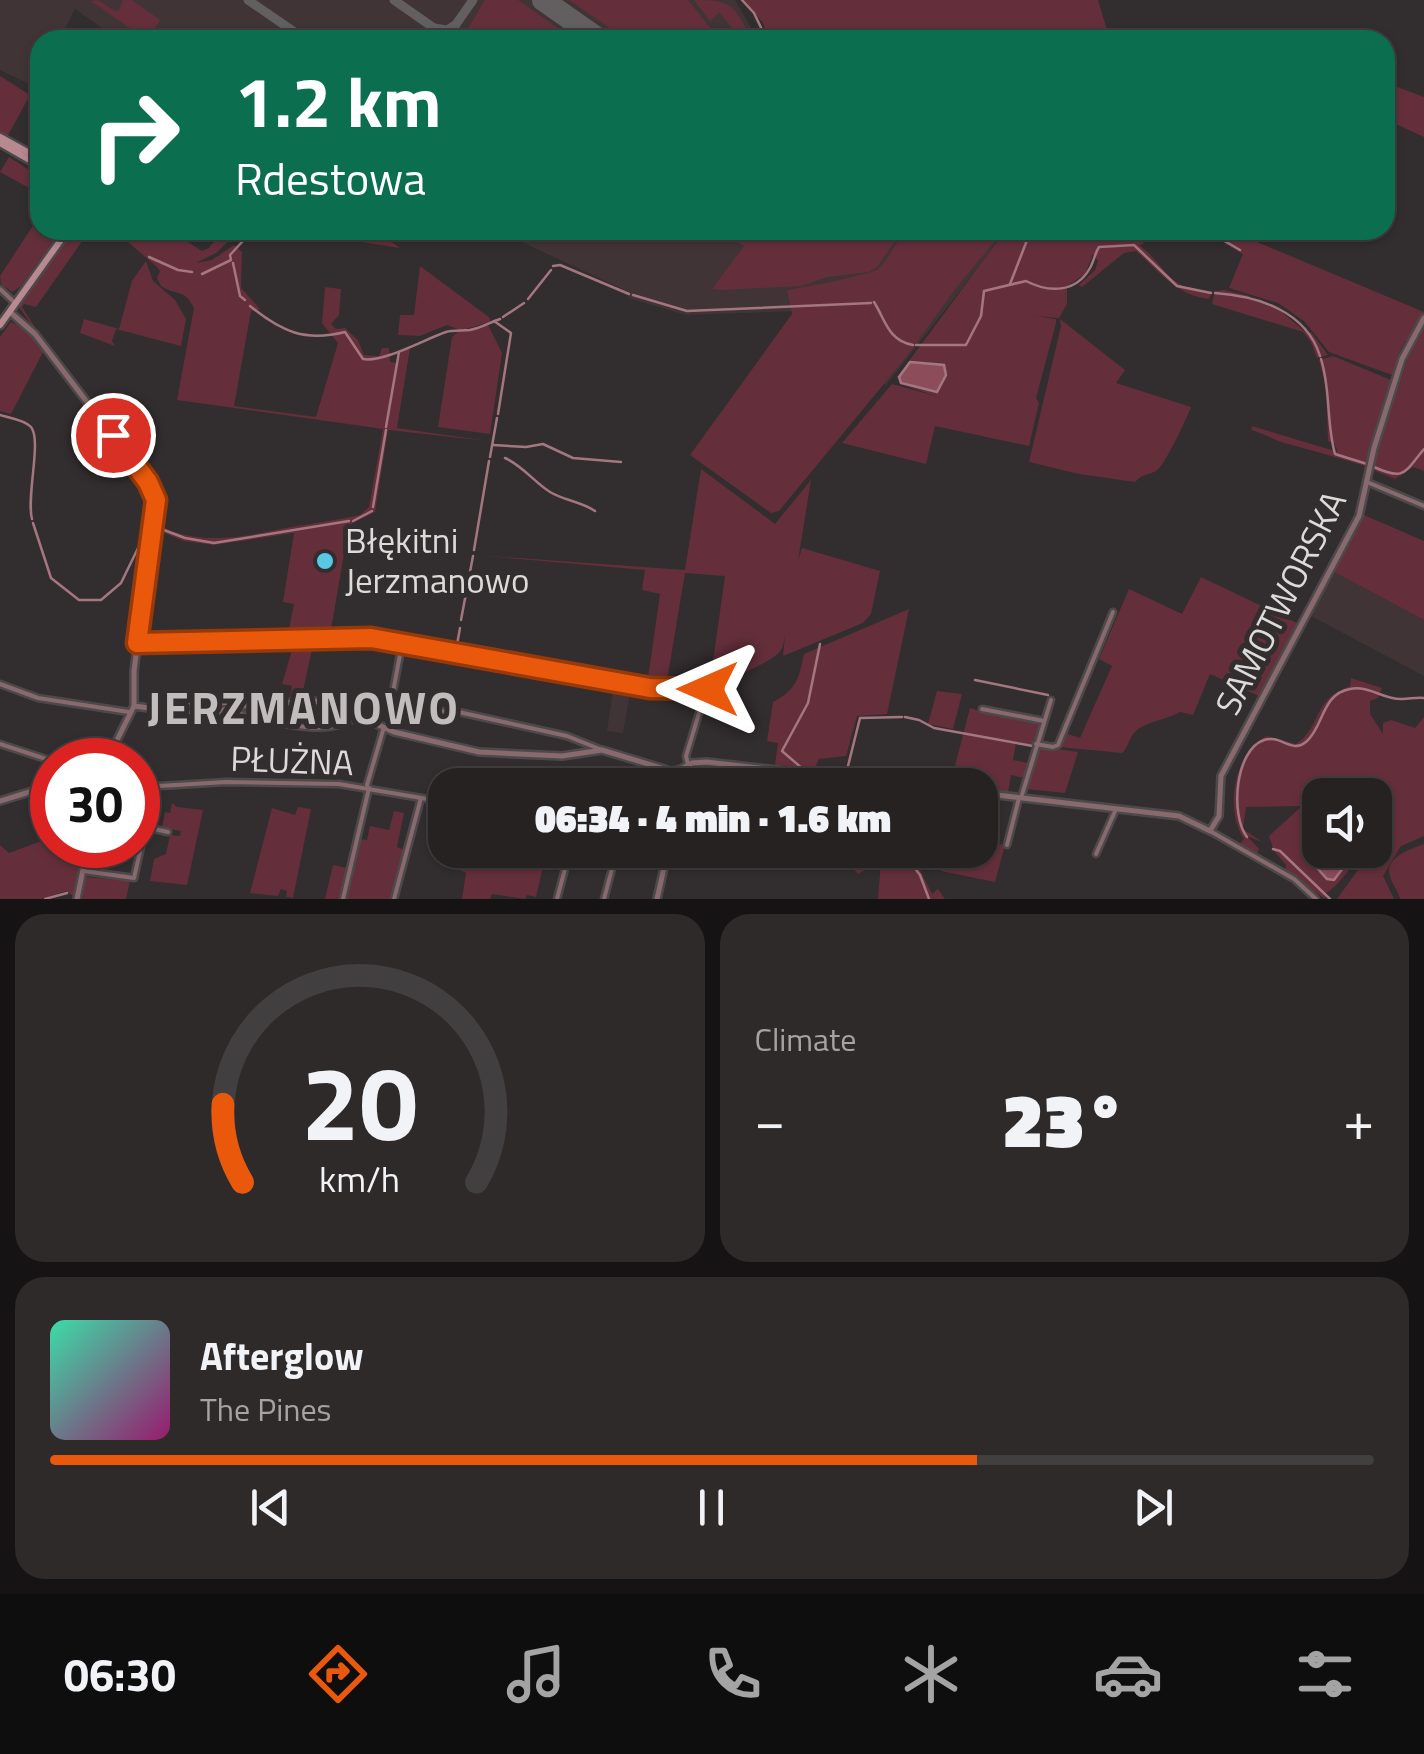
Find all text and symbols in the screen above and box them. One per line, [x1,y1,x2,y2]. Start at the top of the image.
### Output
text: 1.2 km [235,48,442,154]
icon: right [70,70,200,200]
text: Rdestowa [235,144,426,212]
pin [71,393,156,478]
icon: arrive [86,408,141,463]
street label: SAMOTWORSKA [1200,481,1360,724]
place label: Błękitni Jerzmanowo [345,513,530,607]
marker: Błękitni Jerzmanowo [314,550,336,572]
position arrow [656,637,760,741]
district label: JERZMANOWO [148,673,460,741]
street label: PŁUŻNA [230,731,355,789]
speed limit sign: 30 [30,738,160,868]
map controls [1302,778,1392,868]
button: sound [1302,778,1392,868]
text: 06:34 · 4 min · 1.6 km [535,789,891,847]
text: Climate [755,1015,856,1063]
text: 20 [302,1022,418,1180]
text: 23° [1002,1062,1126,1176]
text: − [755,1078,785,1161]
text: + [1343,1078,1374,1161]
text: km/h [319,1151,400,1206]
text: Afterglow [200,1327,364,1385]
text: The Pines [200,1385,331,1433]
icon: previous [243,1480,298,1535]
icon: pause [684,1480,739,1535]
icon: next [1126,1480,1181,1535]
icon: directions [303,1639,373,1709]
icon: music [501,1639,571,1709]
icon: phone [698,1639,768,1709]
icon: climate [896,1639,966,1709]
icon: car [1093,1639,1163,1709]
icon: filters [1290,1639,1360,1709]
text: 06:30 [64,1640,176,1708]

